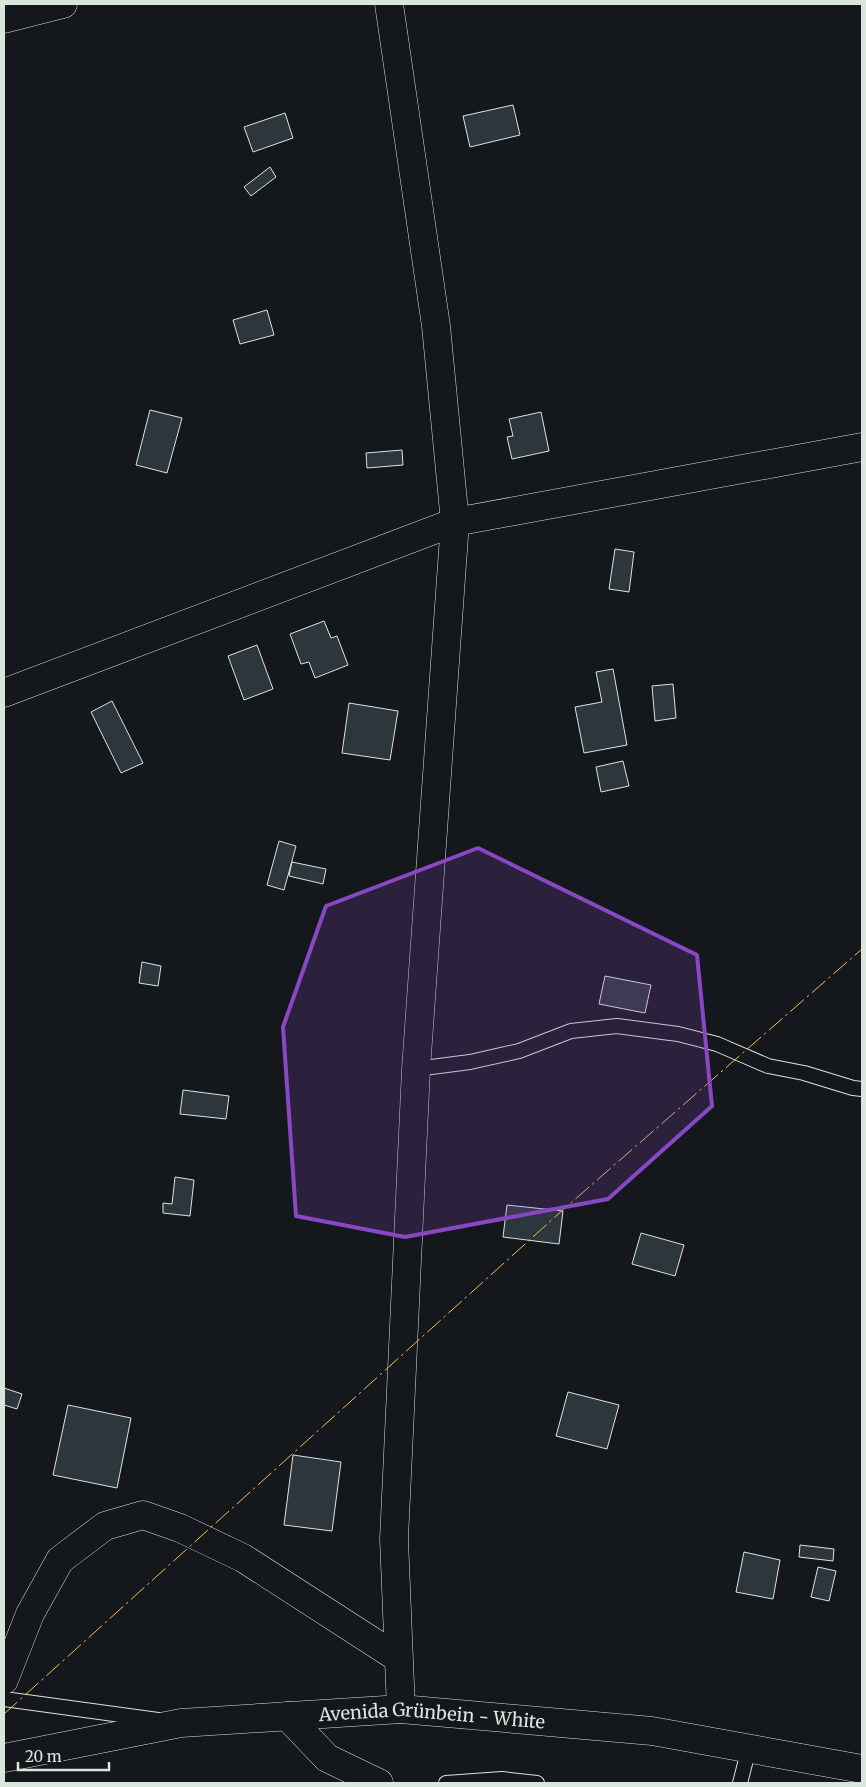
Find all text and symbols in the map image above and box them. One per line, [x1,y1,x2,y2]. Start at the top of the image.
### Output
street label: Avenida Grünbein - White [317,1697,546,1733]
scale bar [18,1740,109,1772]
text: 20 m [25,1747,62,1766]

